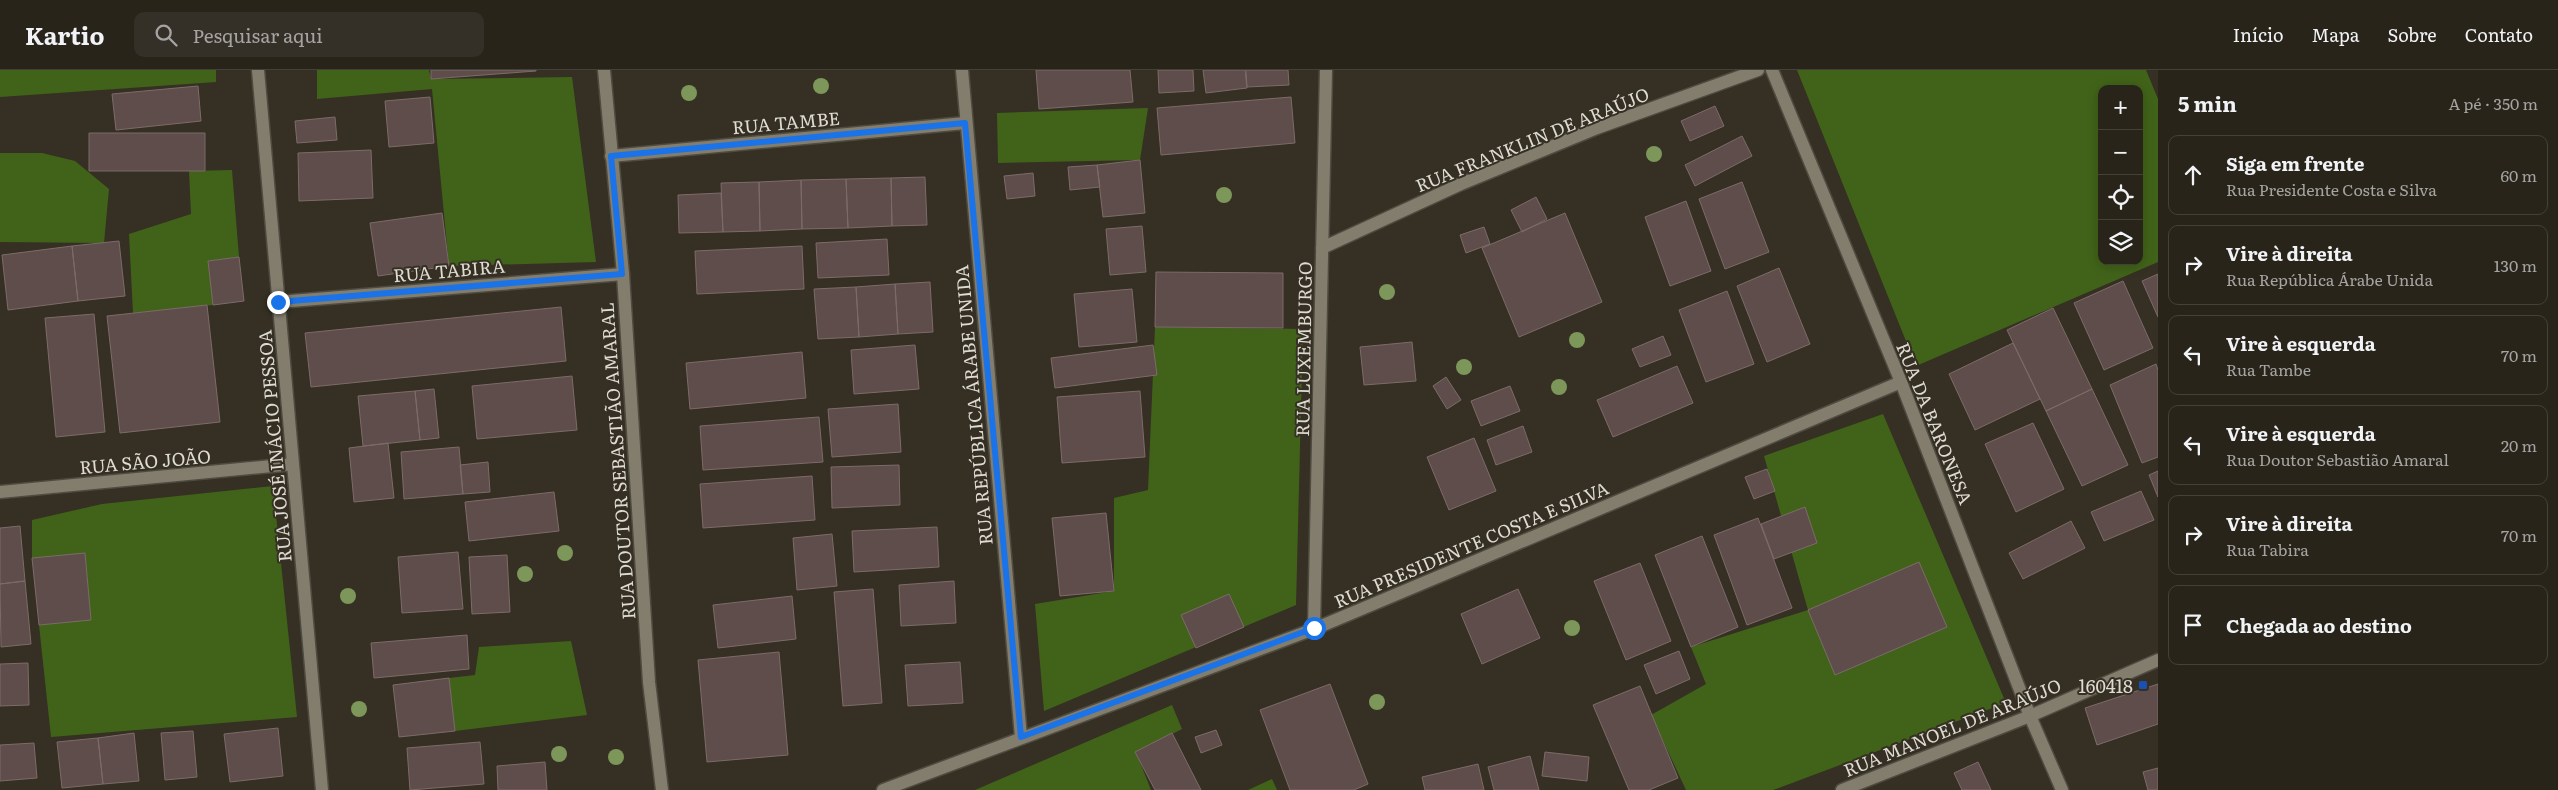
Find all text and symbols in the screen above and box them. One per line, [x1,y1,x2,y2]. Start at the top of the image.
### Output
search box [134,12,484,57]
text: Kartio [25,17,104,52]
icon: search [152,21,180,49]
text: Pesquisar aqui [192,21,323,49]
text: Início [2233,21,2283,48]
text: Mapa [2311,21,2359,48]
text: Sobre [2387,21,2437,48]
text: Contato [2465,21,2533,48]
street label: RUA FRANKLIN DE ARAÚJO [1411,80,1653,198]
map controls [2098,85,2143,265]
button: + [2098,85,2143,130]
text: 5 min [2178,87,2237,118]
text: A pé · 350 m [2448,91,2538,115]
street label: RUA TAMBE [731,104,841,140]
button: − [2098,130,2143,175]
text: Siga em frente [2226,149,2364,177]
icon: ahead [2179,161,2207,189]
text: 60 m [2500,163,2537,187]
button: locate [2098,175,2143,220]
text: Rua Presidente Costa e Silva [2226,177,2437,201]
button: layers [2098,220,2143,265]
text: Vire à direita [2226,239,2353,267]
icon: right [2179,251,2207,279]
street label: RUA TABIRA [392,252,506,288]
text: 130 m [2494,253,2537,277]
street label: RUA LUXEMBURGO [1288,261,1318,437]
street label: RUA REPÚBLICA ÁRABE UNIDA [947,264,999,546]
text: Rua República Árabe Unida [2226,267,2433,291]
route end [267,291,290,314]
street label: RUA DOUTOR SEBASTIÃO AMARAL [592,301,642,621]
street label: RUA JOSÉ INÁCIO PESSOA [250,329,298,563]
text: Vire à esquerda [2226,329,2376,357]
street label: RUA DA BARONESA [1890,338,1980,508]
icon: left [2179,341,2207,369]
text: 70 m [2501,343,2537,367]
text: Rua Tambe [2226,357,2311,381]
text: Vire à esquerda [2226,419,2376,447]
icon: left [2179,431,2207,459]
text: 20 m [2501,433,2537,457]
street label: RUA SÃO JOÃO [78,442,212,480]
text: Rua Doutor Sebastião Amaral [2226,447,2449,471]
street label: RUA PRESIDENTE COSTA E SILVA [1329,474,1613,614]
text: Vire à direita [2226,509,2353,537]
icon: right [2179,521,2207,549]
text: 70 m [2501,523,2537,547]
text: Rua Tabira [2226,537,2309,561]
icon: arrive [2179,611,2207,639]
text: Chegada ao destino [2226,611,2412,639]
route start [1303,617,1326,640]
street label: RUA MANOEL DE ARAÚJO [1839,671,2065,783]
place label: 160418 [2078,672,2133,699]
marker: 160418 [2137,679,2149,691]

